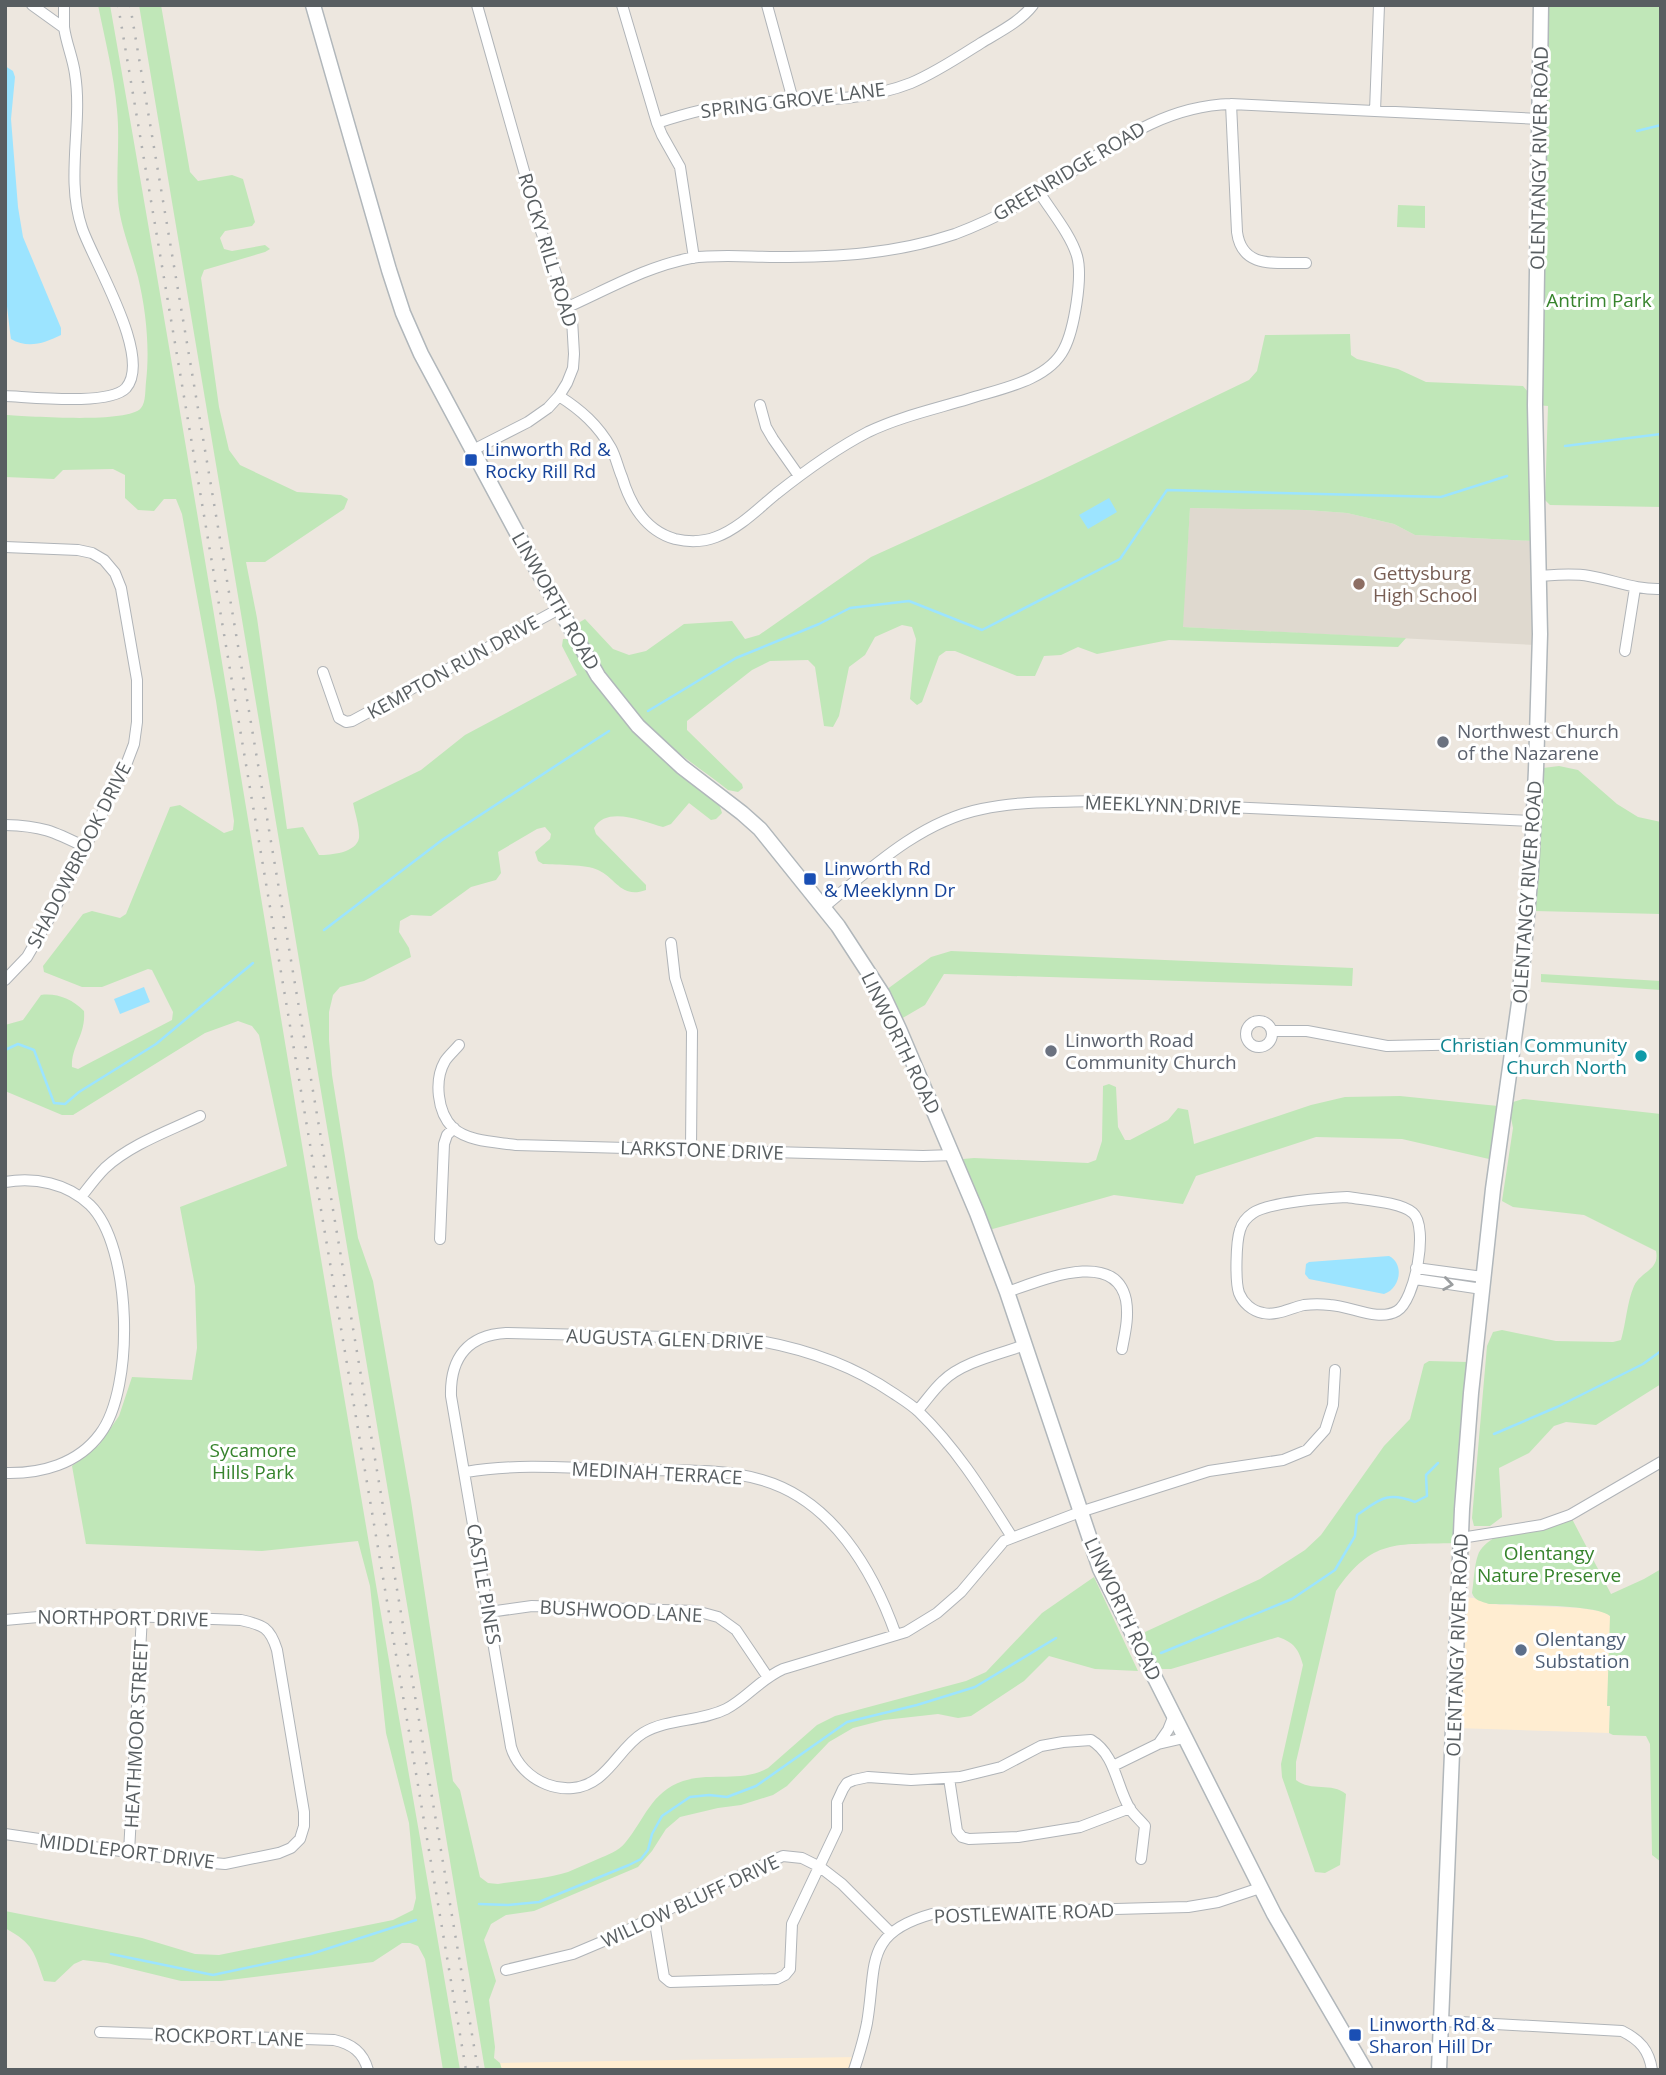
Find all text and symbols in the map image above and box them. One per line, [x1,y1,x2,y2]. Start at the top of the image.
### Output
street label: OLENTANGY RIVER ROAD [1524,46,1554,270]
street label: SPRING GROVE LANE [699,76,887,124]
street label: GREENRIDGE ROAD [988,115,1150,227]
street label: ROCKY RILL ROAD [512,170,584,330]
park label: Antrim Park [1546,287,1652,313]
place label: Linworth Rd & Rocky Rill Rd [485,436,611,484]
marker: Linworth Rd & Rocky Rill Rd [463,452,479,468]
street label: LINWORTH ROAD [506,527,606,675]
place label: Gettysburg High School [1373,560,1478,608]
marker: Gettysburg High School [1351,576,1367,592]
street label: KEMPTON RUN DRIVE [362,609,544,725]
place label: Northwest Church of the Nazarene [1457,718,1619,766]
marker: Northwest Church of the Nazarene [1435,734,1451,750]
street label: SHADOWBROOK DRIVE [21,758,137,952]
street label: OLENTANGY RIVER ROAD [1506,780,1548,1004]
street label: MEEKLYNN DRIVE [1084,789,1242,821]
place label: Linworth Rd & Meeklynn Dr [824,855,956,903]
marker: Linworth Rd & Meeklynn Dr [802,871,818,887]
street label: LINWORTH ROAD [855,968,947,1118]
place label: Linworth Road Community Church [1065,1027,1237,1075]
place label: Christian Community Church North [1440,1032,1627,1080]
marker: Linworth Road Community Church [1043,1043,1059,1059]
marker: Christian Community Church North [1633,1048,1649,1064]
street label: LARKSTONE DRIVE [620,1134,784,1166]
one-way arrow [1442,1277,1454,1292]
street label: AUGUSTA GLEN DRIVE [566,1323,764,1355]
park label: Sycamore Hills Park [209,1437,297,1485]
street label: MEDINAH TERRACE [571,1456,743,1490]
street label: CASTLE PINES [461,1522,507,1646]
street label: LINWORTH ROAD [1078,1533,1168,1685]
street label: OLENTANGY RIVER ROAD [1440,1533,1474,1757]
park label: Olentangy Nature Preserve [1477,1540,1621,1588]
street label: BUSHWOOD LANE [539,1594,703,1628]
street label: NORTHPORT DRIVE [37,1604,209,1632]
place label: Olentangy Substation [1535,1626,1630,1674]
street label: HEATHMOOR STREET [118,1639,154,1829]
marker: Olentangy Substation [1513,1642,1529,1658]
street label: MIDDLEPORT DRIVE [38,1827,216,1875]
street label: WILLOW BLUFF DRIVE [597,1848,783,1954]
street label: POSTLEWAITE ROAD [933,1897,1115,1929]
place label: Linworth Rd & Sharon Hill Dr [1369,2011,1495,2059]
street label: ROCKPORT LANE [153,2021,305,2053]
marker: Linworth Rd & Sharon Hill Dr [1347,2027,1363,2043]

